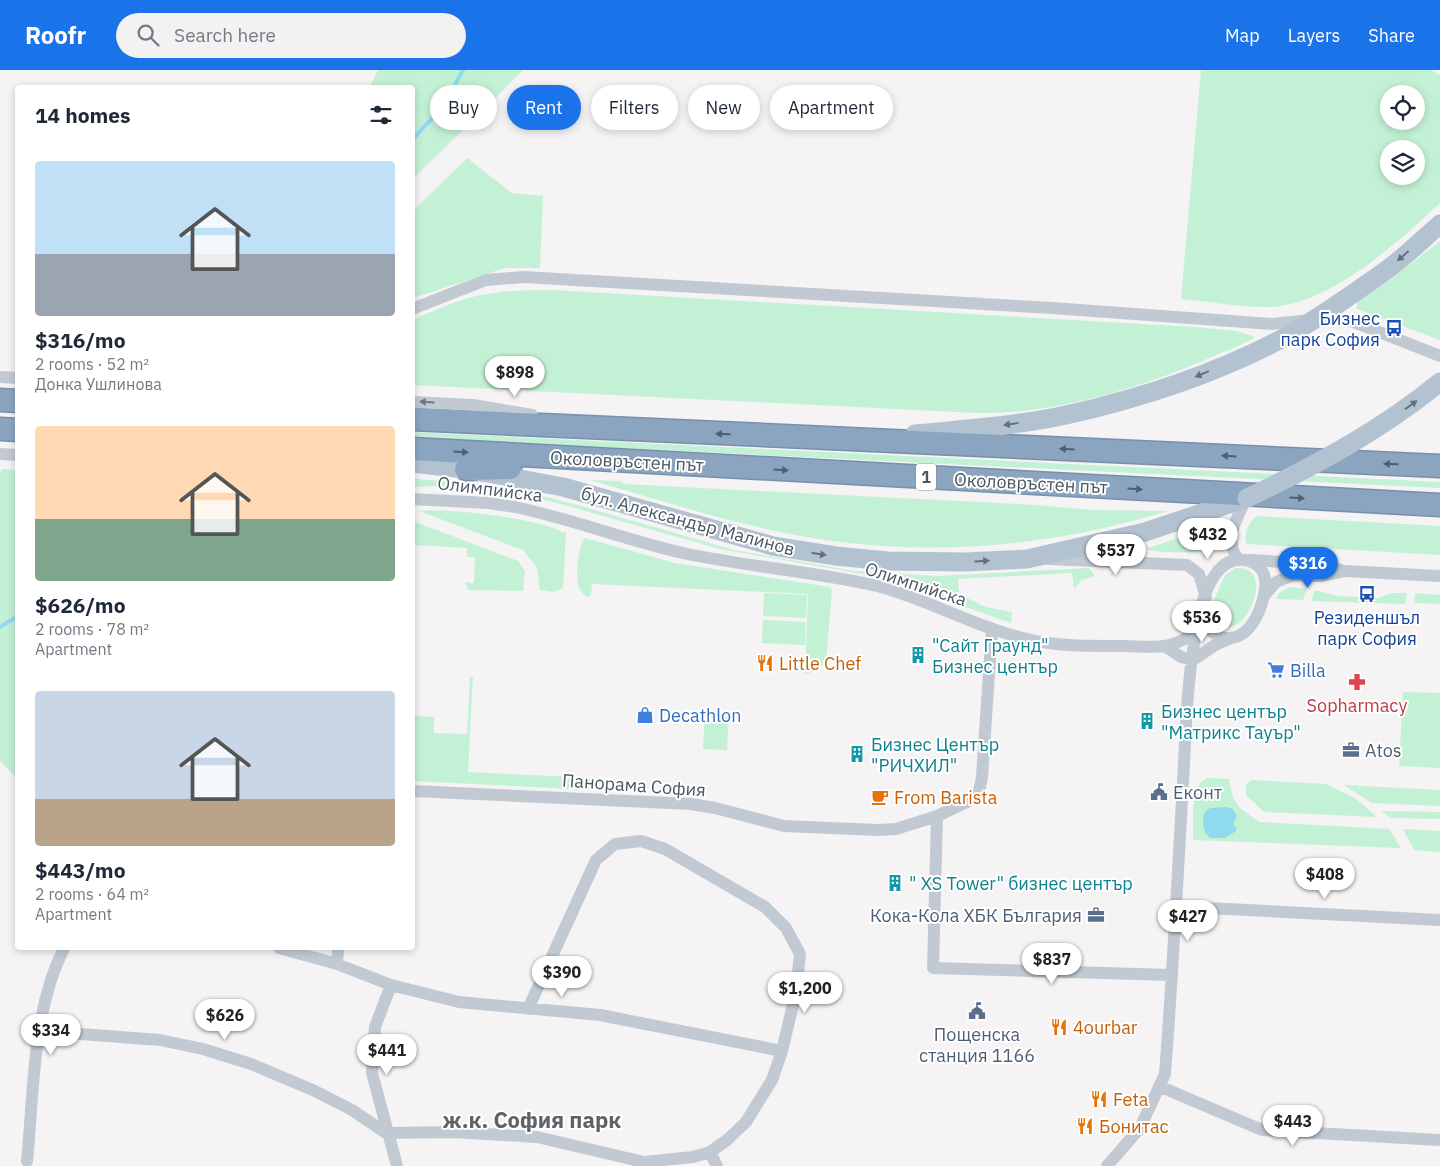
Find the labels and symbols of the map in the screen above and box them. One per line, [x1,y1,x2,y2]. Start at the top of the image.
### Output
one-way arrow [1398,250,1410,262]
place label: Бизнес парк София [1280,307,1380,351]
bus stop icon: Бизнес парк София [1384,318,1404,338]
pin: $898 [485,356,545,398]
one-way arrow [1195,371,1209,379]
one-way arrow [418,398,434,406]
one-way arrow [1404,400,1417,410]
one-way arrow [1003,420,1019,428]
one-way arrow [715,430,731,438]
one-way arrow [1058,444,1074,452]
street label: Околовръстен път [549,445,705,477]
one-way arrow [453,448,469,456]
one-way arrow [1221,452,1237,460]
one-way arrow [1383,459,1399,467]
road number: 1 [916,464,936,491]
one-way arrow [773,466,789,474]
street label: Околовръстен път [953,467,1109,499]
street label: Олимпийска [436,471,544,507]
street label: бул. Александър Малинов [579,481,797,561]
one-way arrow [1127,486,1143,494]
one-way arrow [1290,494,1306,502]
pin: $432 [1178,518,1238,560]
pin: $537 [1086,534,1146,576]
pin: $316 [1278,546,1338,589]
one-way arrow [812,550,828,558]
one-way arrow [974,556,990,564]
street label: Олимпийска [862,557,970,611]
bus stop icon: Резиденшъл парк София [1357,584,1377,604]
pin: $536 [1172,600,1232,643]
place label: Резиденшъл парк София [1314,606,1420,650]
place label: "Сайт Граунд" Бизнес център [932,634,1058,678]
building icon: "Сайт Граунд" Бизнес център [908,645,928,665]
place label: Little Chef [779,652,861,675]
restaurant icon: Little Chef [755,653,775,673]
place label: Billa [1290,659,1326,682]
supermarket icon: Billa [1266,660,1286,680]
pharmacy icon: Sopharmacy [1347,672,1367,692]
place label: Sopharmacy [1307,694,1407,717]
place label: Бизнес център "Матрикс Тауър" [1161,700,1301,744]
place label: Decathlon [659,704,741,727]
shop icon: Decathlon [635,705,655,725]
building icon: Бизнес център "Матрикс Тауър" [1137,711,1157,731]
place label: Бизнес Център "РИЧХИЛ" [871,733,999,777]
place label: Atos [1365,739,1402,762]
office icon: Atos [1341,740,1361,760]
building icon: Бизнес Център "РИЧХИЛ" [847,744,867,764]
street label: Панорама София [561,768,707,802]
place label: Еконт [1173,781,1223,804]
public building icon: Еконт [1149,782,1169,802]
place label: From Barista [894,786,998,809]
cafe icon: From Barista [870,787,890,807]
pin: $408 [1295,858,1355,900]
place label: " XS Tower" бизнес център [909,872,1133,895]
building icon: " XS Tower" бизнес център [885,873,905,893]
pin: $427 [1158,900,1218,942]
place label: Кока-Кола ХБК България [870,904,1082,927]
office icon: Кока-Кола ХБК България [1086,905,1106,925]
pin: $837 [1022,942,1082,985]
pin: $390 [532,956,592,998]
pin: $1,200 [764,972,846,1014]
pin: $626 [195,998,255,1041]
public building icon: Пощенска станция 1166 [967,1001,987,1021]
pin: $334 [21,1014,81,1056]
place label: 4ourbar [1073,1016,1138,1039]
restaurant icon: 4ourbar [1049,1017,1069,1037]
place label: Пощенска станция 1166 [919,1023,1035,1067]
pin: $441 [357,1034,417,1076]
place label: Feta [1113,1088,1149,1111]
restaurant icon: Feta [1089,1089,1109,1109]
pin: $443 [1263,1104,1323,1147]
district label: ж.к. София парк [443,1105,621,1134]
place label: Бонитас [1099,1115,1169,1138]
restaurant icon: Бонитас [1075,1116,1095,1136]

